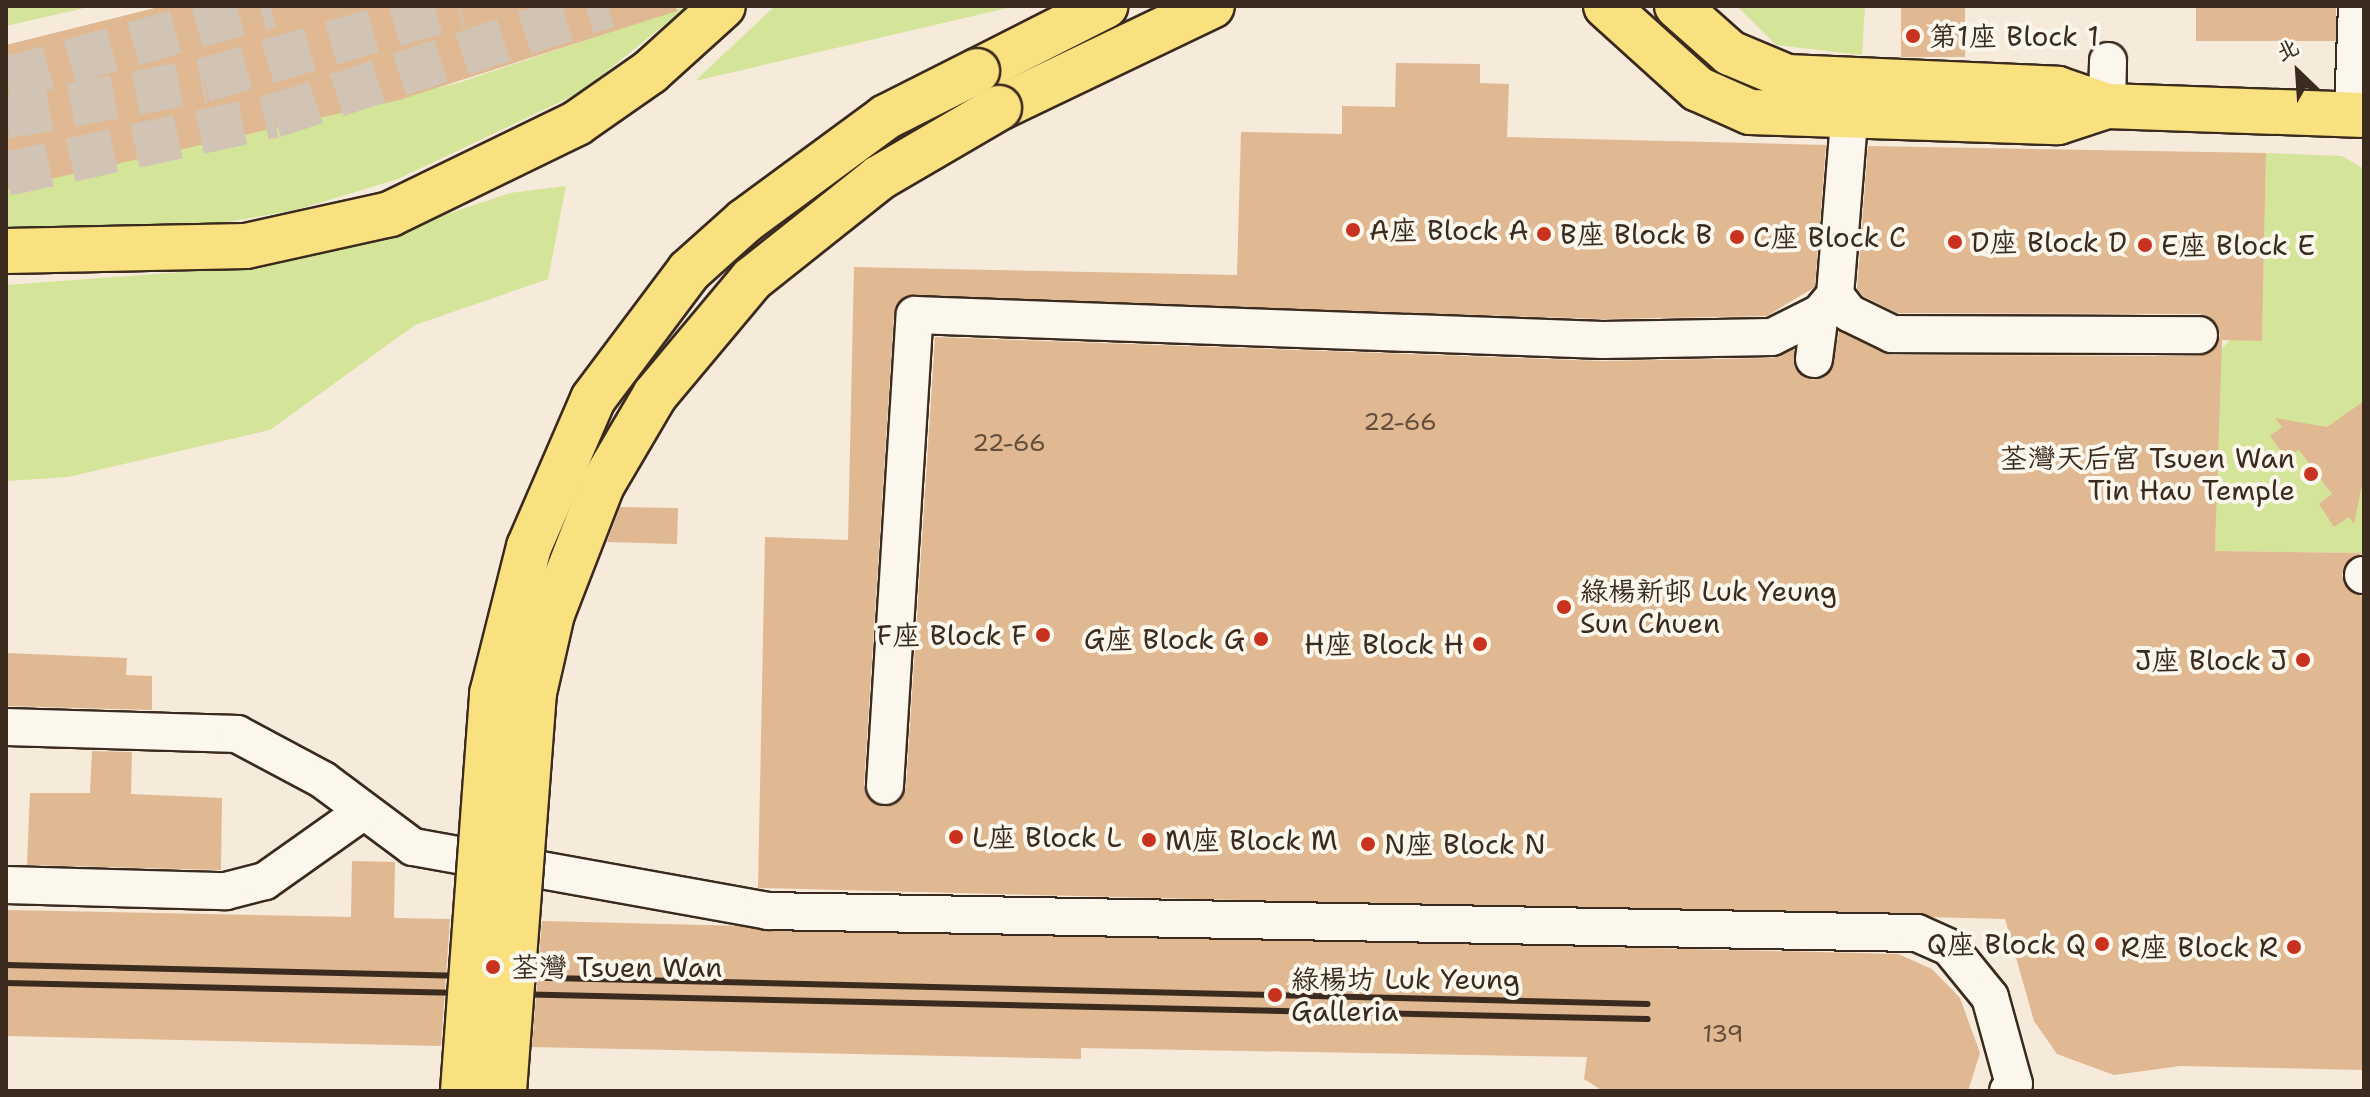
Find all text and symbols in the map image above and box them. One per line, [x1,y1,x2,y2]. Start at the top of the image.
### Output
place label: 第1座 Block 1 [1929,19,2099,53]
marker: 第1座 Block 1 [1904,27,1922,45]
north arrow [2258,32,2338,112]
text: 北 [2272,32,2304,68]
place label: A座 Block A [1369,213,1529,247]
place label: B座 Block B [1560,217,1712,251]
place label: C座 Block C [1753,220,1906,254]
marker: A座 Block A [1344,221,1362,239]
marker: B座 Block B [1535,225,1553,243]
place label: D座 Block D [1971,225,2127,259]
marker: C座 Block C [1728,228,1746,246]
place label: E座 Block E [2161,228,2315,262]
marker: D座 Block D [1946,233,1964,251]
marker: E座 Block E [2136,236,2154,254]
house number: 22-66 [1363,409,1437,437]
house number: 22-66 [972,430,1046,458]
place label: 荃灣天后宮 Tsuen Wan Tin Hau Temple [2000,441,2295,507]
marker: 荃灣天后宮 Tsuen Wan Tin Hau Temple [2302,465,2320,483]
place label: 綠楊新邨 Luk Yeung Sun Chuen [1580,574,1837,640]
marker: 綠楊新邨 Luk Yeung Sun Chuen [1555,598,1573,616]
place label: F座 Block F [876,618,1027,652]
place label: G座 Block G [1084,622,1245,656]
marker: F座 Block F [1034,626,1052,644]
place label: H座 Block H [1304,627,1464,661]
marker: G座 Block G [1252,630,1270,648]
marker: H座 Block H [1471,635,1489,653]
place label: J座 Block J [2135,643,2287,677]
marker: J座 Block J [2294,651,2312,669]
place label: L座 Block L [972,820,1122,854]
place label: M座 Block M [1165,823,1338,857]
place label: N座 Block N [1384,827,1546,861]
marker: L座 Block L [947,828,965,846]
marker: M座 Block M [1140,831,1158,849]
marker: N座 Block N [1359,835,1377,853]
place label: Q座 Block Q [1927,927,2086,961]
place label: R座 Block R [2121,930,2278,964]
marker: Q座 Block Q [2093,935,2111,953]
marker: R座 Block R [2285,938,2303,956]
place label: 荃灣 Tsuen Wan [511,950,722,984]
marker: 荃灣 Tsuen Wan [482,956,504,978]
place label: 綠楊坊 Luk Yeung Galleria [1291,962,1520,1028]
marker: 綠楊坊 Luk Yeung Galleria [1266,986,1284,1004]
house number: 139 [1702,1021,1744,1049]

